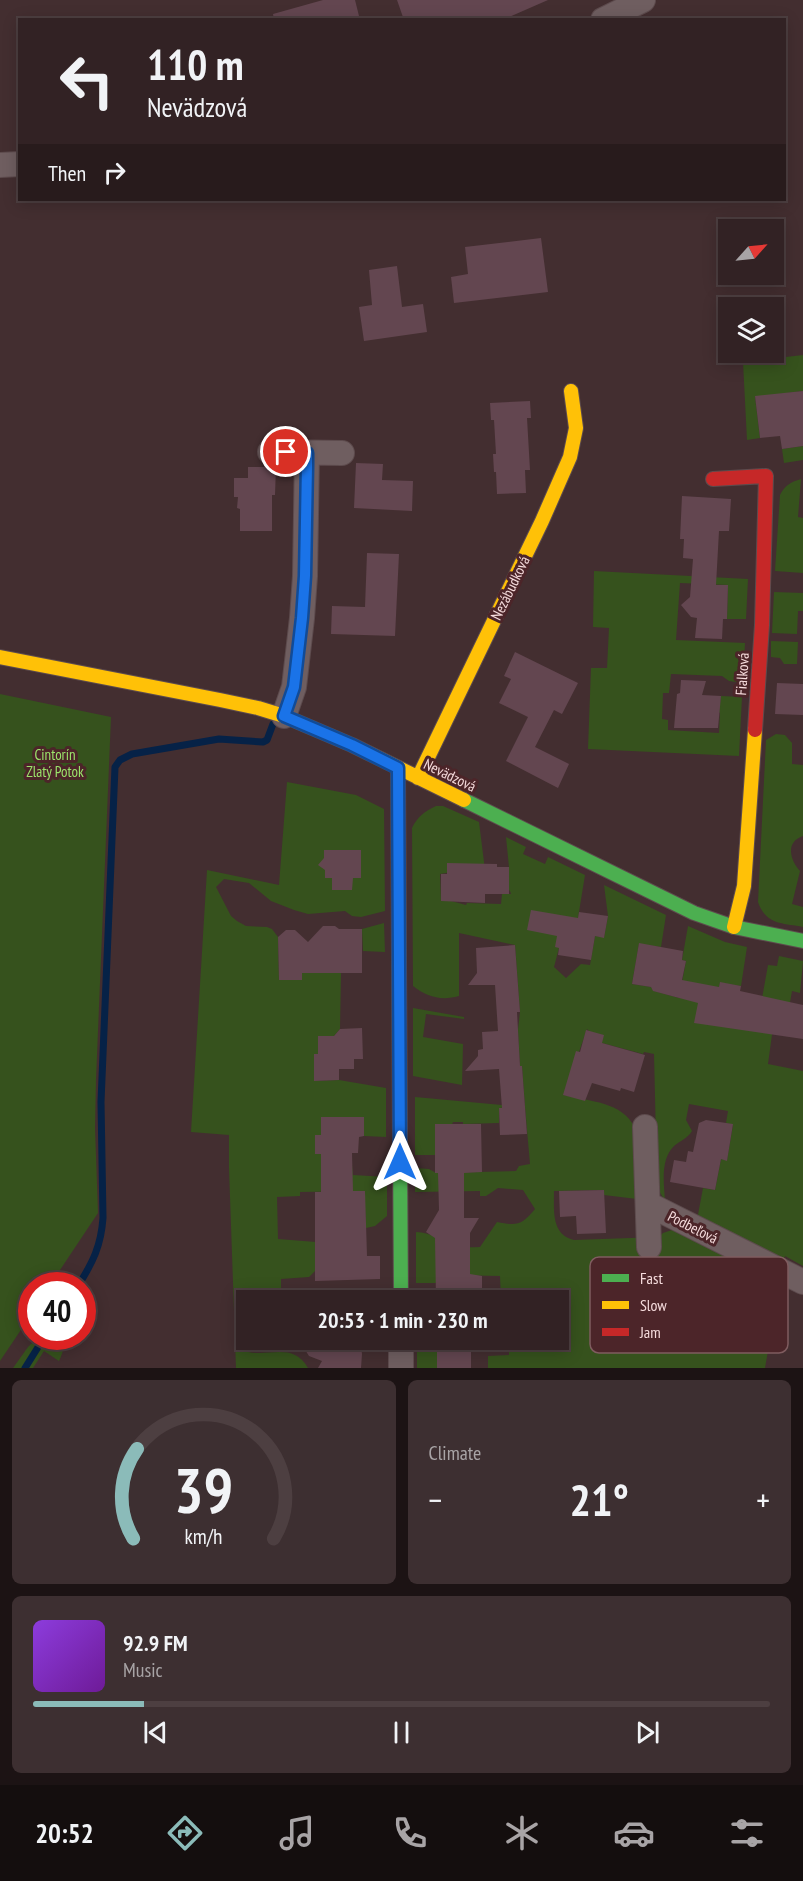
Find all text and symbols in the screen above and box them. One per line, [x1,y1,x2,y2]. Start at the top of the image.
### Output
text: 110 m [147,37,244,92]
icon: left [48,42,126,120]
text: Nevädzová [147,90,247,124]
icon: right [98,156,131,189]
text: Then [48,159,86,187]
north arrow [718,219,784,285]
map controls [718,219,784,363]
button: layers [718,297,784,363]
pin [260,426,311,477]
icon: arrive [269,435,302,468]
street label: Nezábudková [486,553,534,623]
street label: Fialková [731,652,753,696]
park label: Cintorín Zlatý Potok [26,745,84,781]
street label: Nevädzová [421,754,479,796]
position arrow [368,1130,432,1194]
street label: Podbeľová [665,1206,721,1248]
legend [590,1257,788,1353]
text: Fast [640,1268,663,1288]
speed limit sign: 40 [18,1272,96,1350]
text: Slow [640,1295,667,1315]
text: 20:53 · 1 min · 230 m [317,1306,488,1334]
text: Jam [639,1322,661,1342]
text: Climate [429,1440,481,1466]
text: 39 [174,1449,234,1530]
text: 21° [570,1470,629,1528]
text: − [429,1478,442,1521]
text: + [756,1478,770,1521]
text: km/h [185,1522,223,1550]
text: 92.9 FM [123,1629,188,1657]
text: Music [123,1657,163,1683]
icon: previous [139,1716,172,1749]
icon: pause [385,1716,418,1749]
icon: next [631,1716,664,1749]
icon: directions [164,1812,206,1854]
icon: music [276,1812,318,1854]
icon: phone [389,1812,431,1854]
icon: climate [501,1812,543,1854]
icon: car [613,1812,655,1854]
icon: filters [726,1812,768,1854]
text: 20:52 [35,1816,94,1850]

